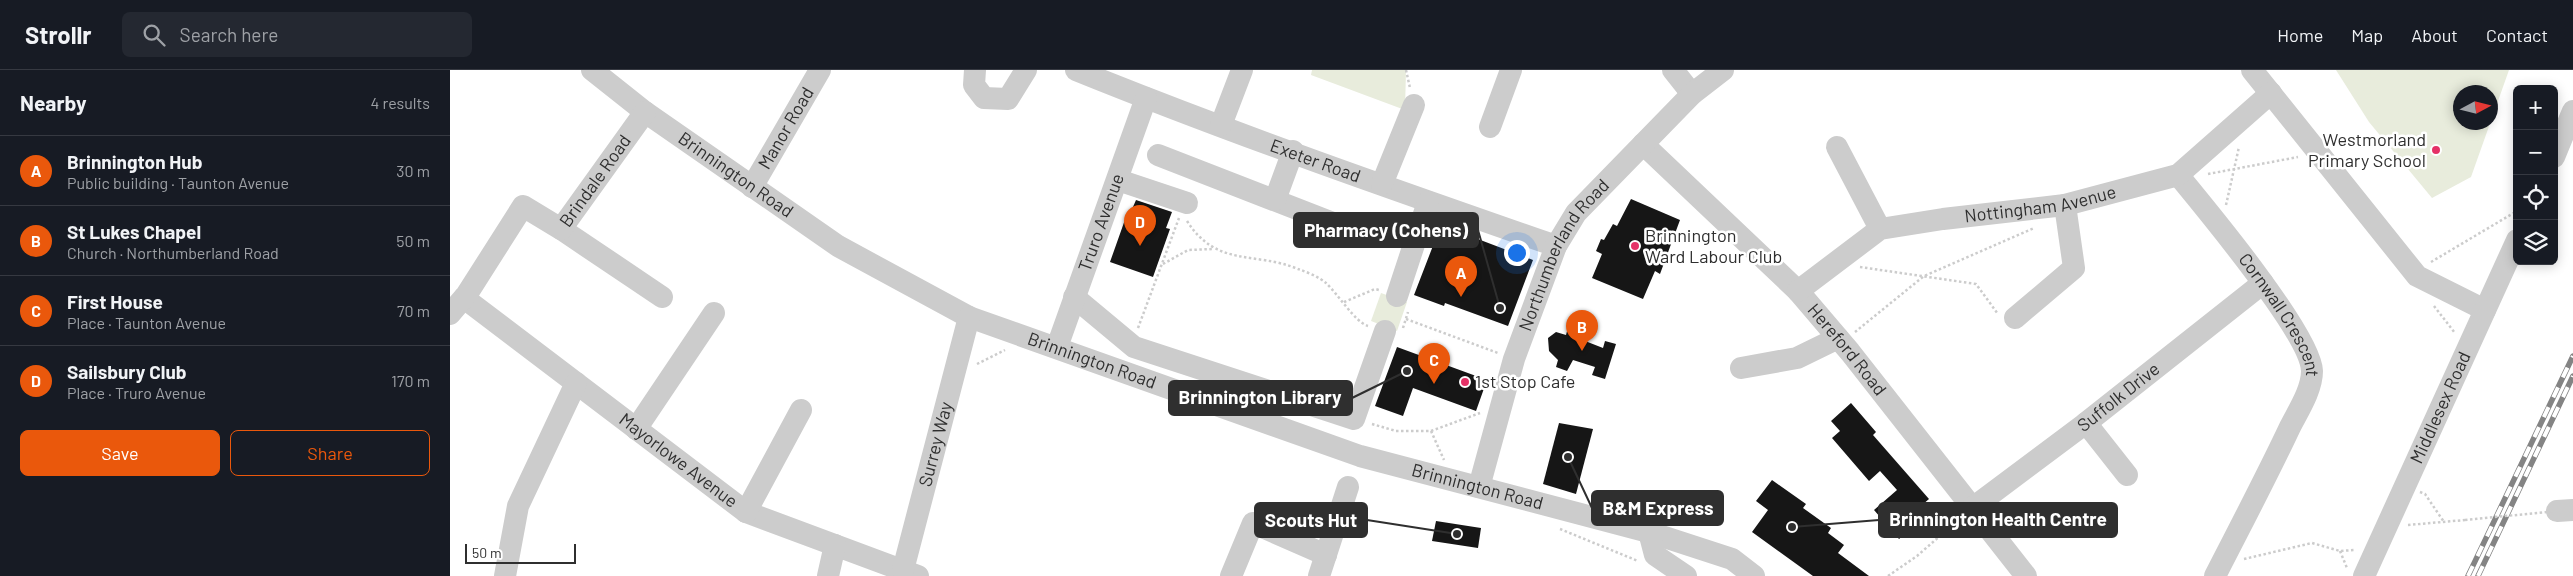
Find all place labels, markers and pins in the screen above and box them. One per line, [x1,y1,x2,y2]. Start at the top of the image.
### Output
place label: Westmorland Primary School [2308,128,2426,171]
marker: Westmorland Primary School [2430,144,2442,156]
pin: D [1124,205,1156,246]
callout: Pharmacy (Cohens) [1294,213,1478,247]
place label: Brinnington Ward Labour Club [1645,224,1782,267]
marker: Brinnington Ward Labour Club [1629,240,1641,252]
pin: A [1445,256,1477,297]
pin: B [1566,310,1598,351]
pin: C [1418,343,1450,384]
place label: 1st Stop Cafe [1475,370,1575,392]
marker: 1st Stop Cafe [1459,376,1471,388]
callout: Brinnington Library [1169,381,1352,415]
callout: B&M Express [1592,491,1723,525]
callout: Scouts Hut [1255,503,1367,537]
callout: Brinnington Health Centre [1879,503,2117,537]

